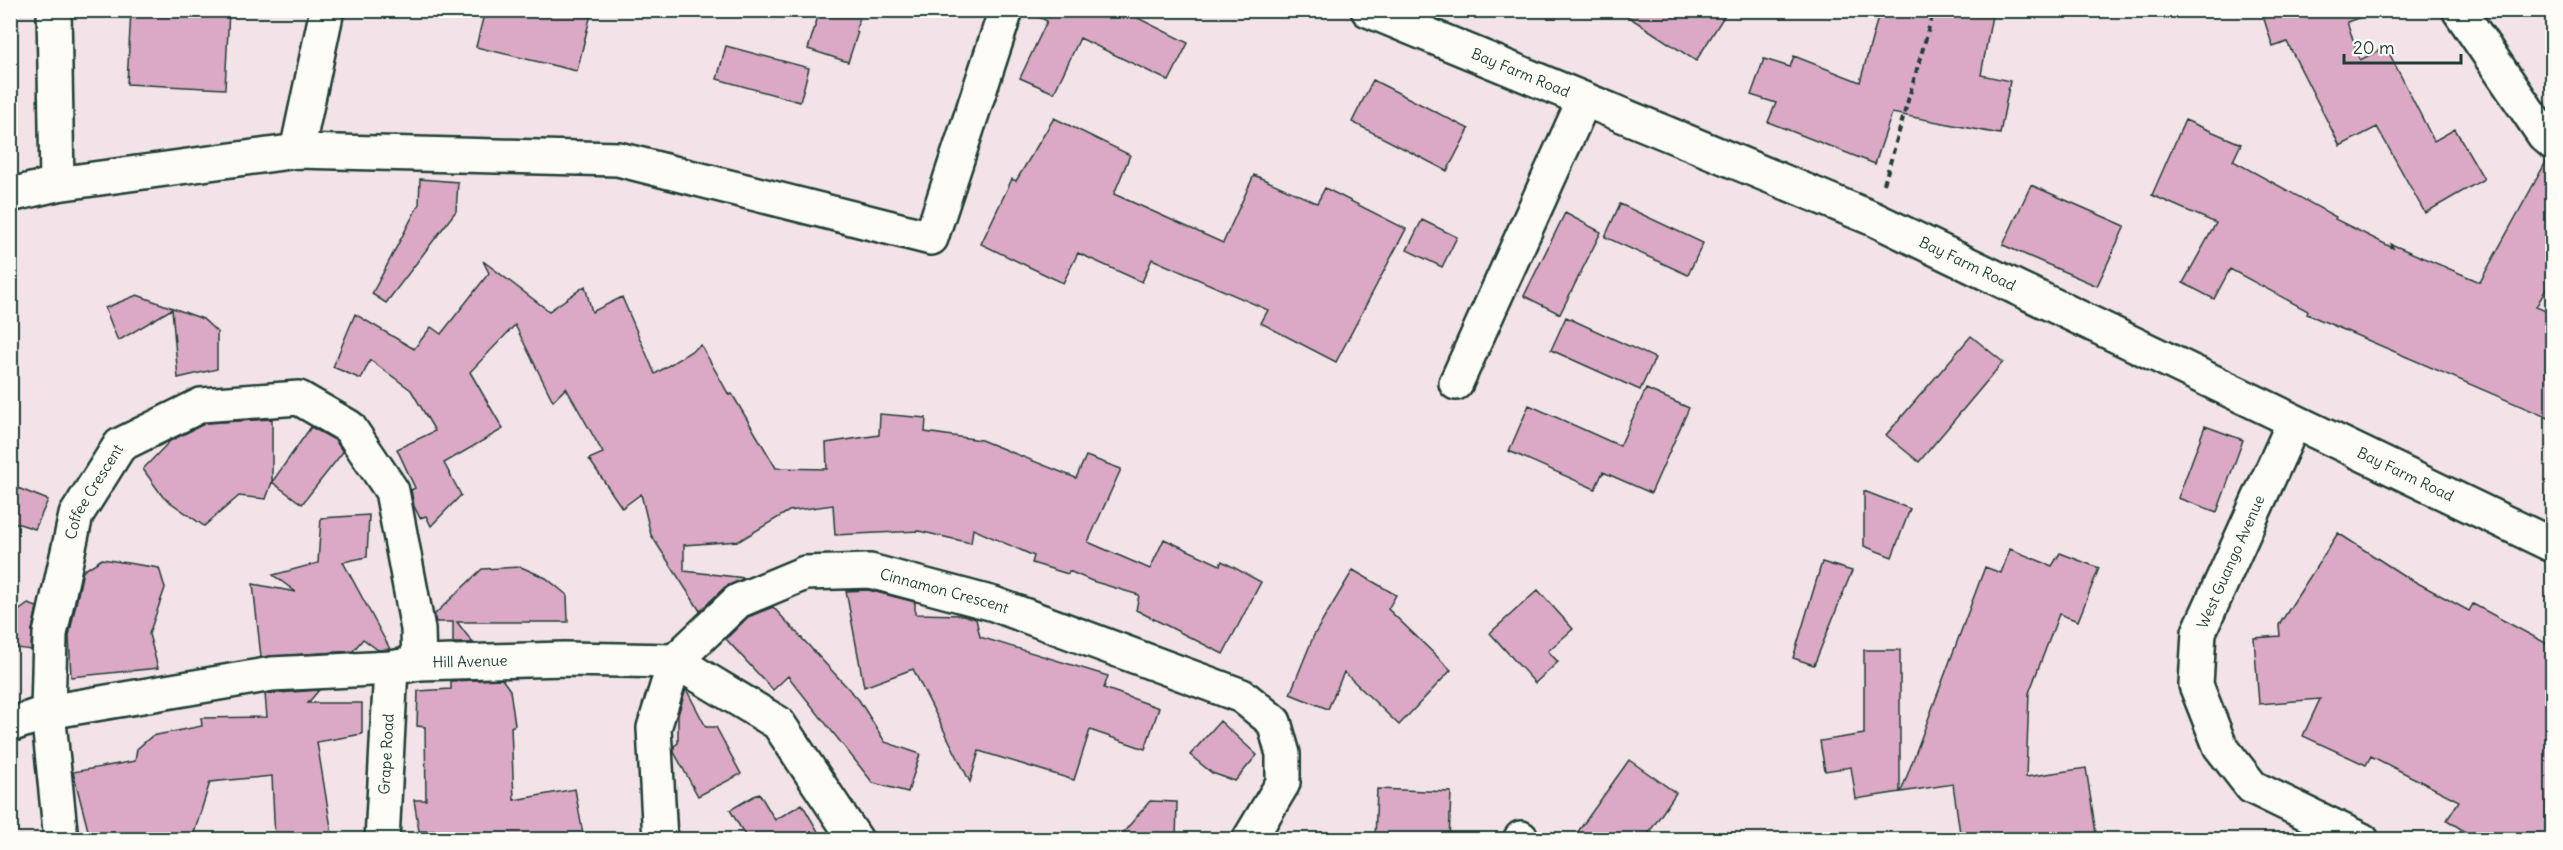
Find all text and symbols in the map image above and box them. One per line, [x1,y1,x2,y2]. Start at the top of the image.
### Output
scale bar [2344,27,2461,65]
text: 20 m [2353,36,2395,59]
street label: Bay Farm Road [1469,44,1573,101]
street label: Bay Farm Road [1916,232,2019,295]
street label: Coffee Crescent [61,440,127,541]
street label: Bay Farm Road [2354,443,2457,505]
street label: West Guango Avenue [2193,492,2269,631]
street label: Cinnamon Crescent [878,564,1011,618]
street label: Hill Avenue [432,651,508,672]
street label: Grape Road [374,713,398,795]

